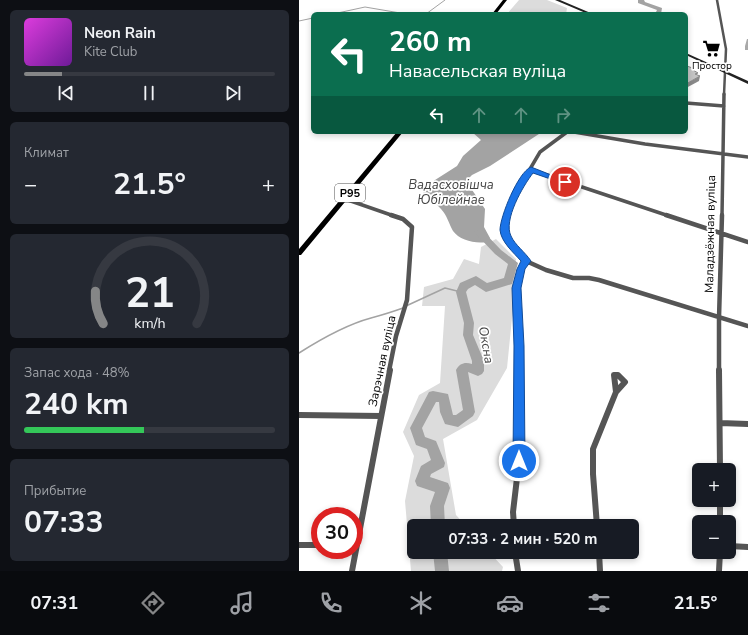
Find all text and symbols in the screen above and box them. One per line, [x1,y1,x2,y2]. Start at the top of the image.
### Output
text: Neon Rain [84,23,156,43]
text: 260 m [389,23,472,61]
icon: left [323,28,375,80]
supermarket icon: Простор [702,39,722,59]
text: Kite Club [84,43,137,61]
text: Навасельская вуліца [389,59,566,83]
place label: Простор [692,59,732,73]
icon: previous [55,82,77,104]
icon: pause [138,82,160,104]
icon: next [222,82,244,104]
icon: left [426,104,448,126]
icon: ahead [468,104,490,126]
icon: ahead [510,104,532,126]
icon: right [552,104,574,126]
text: Климат [24,144,69,162]
text: 21.5° [113,164,186,205]
pin [548,165,582,199]
text: − [24,170,37,200]
text: + [262,170,275,200]
icon: arrive [554,171,576,193]
street label: Маладзёжная вуліца [701,175,719,293]
water label: Вадасховішча Юбілейнае [408,176,494,209]
road number: Р95 [335,184,365,202]
text: 21 [125,264,174,321]
text: km/h [134,313,165,332]
street label: Зарэчная вуліца [365,314,399,408]
water label: Оксна [474,325,498,365]
text: Запас хода · 48% [24,364,130,382]
text: 240 km [24,384,129,425]
position arrow [498,440,540,482]
map controls [692,463,736,559]
button: + [692,463,736,507]
text: Прибытие [24,482,86,500]
text: 07:33 [24,502,103,543]
speed limit sign: 30 [311,507,363,559]
button: − [692,515,736,559]
text: 07:33 · 2 мин · 520 m [448,529,598,549]
icon: directions [139,589,167,617]
icon: music [228,589,256,617]
icon: phone [317,589,345,617]
icon: climate [407,589,435,617]
icon: car [496,589,524,617]
icon: filters [585,589,613,617]
text: 07:31 [31,591,78,615]
text: 21.5° [674,591,717,615]

